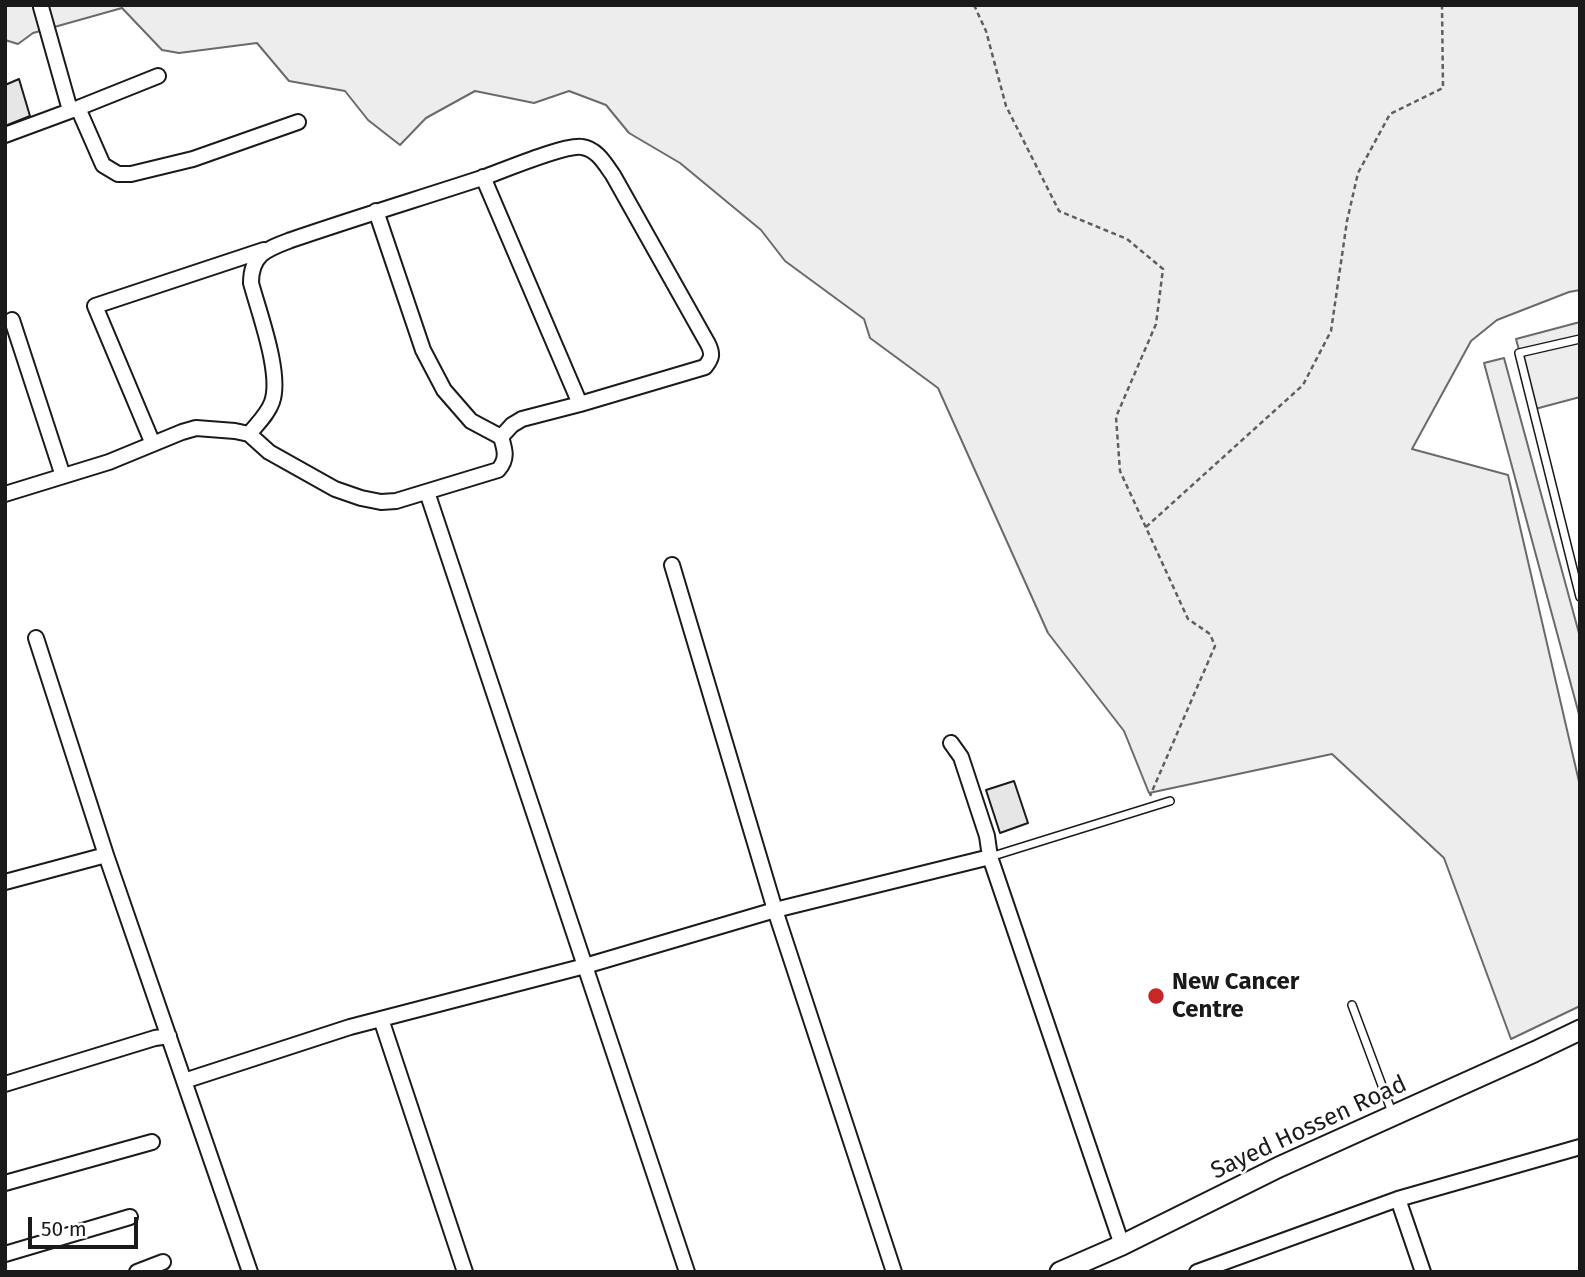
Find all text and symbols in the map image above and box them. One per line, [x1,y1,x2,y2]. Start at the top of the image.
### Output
place label: New Cancer Centre [1172,968,1299,1024]
marker: New Cancer Centre [1146,986,1166,1006]
street label: Sayed Hossen Road [1207,1070,1411,1186]
scale bar [32,1204,142,1248]
text: 50 m [41,1216,87,1242]

